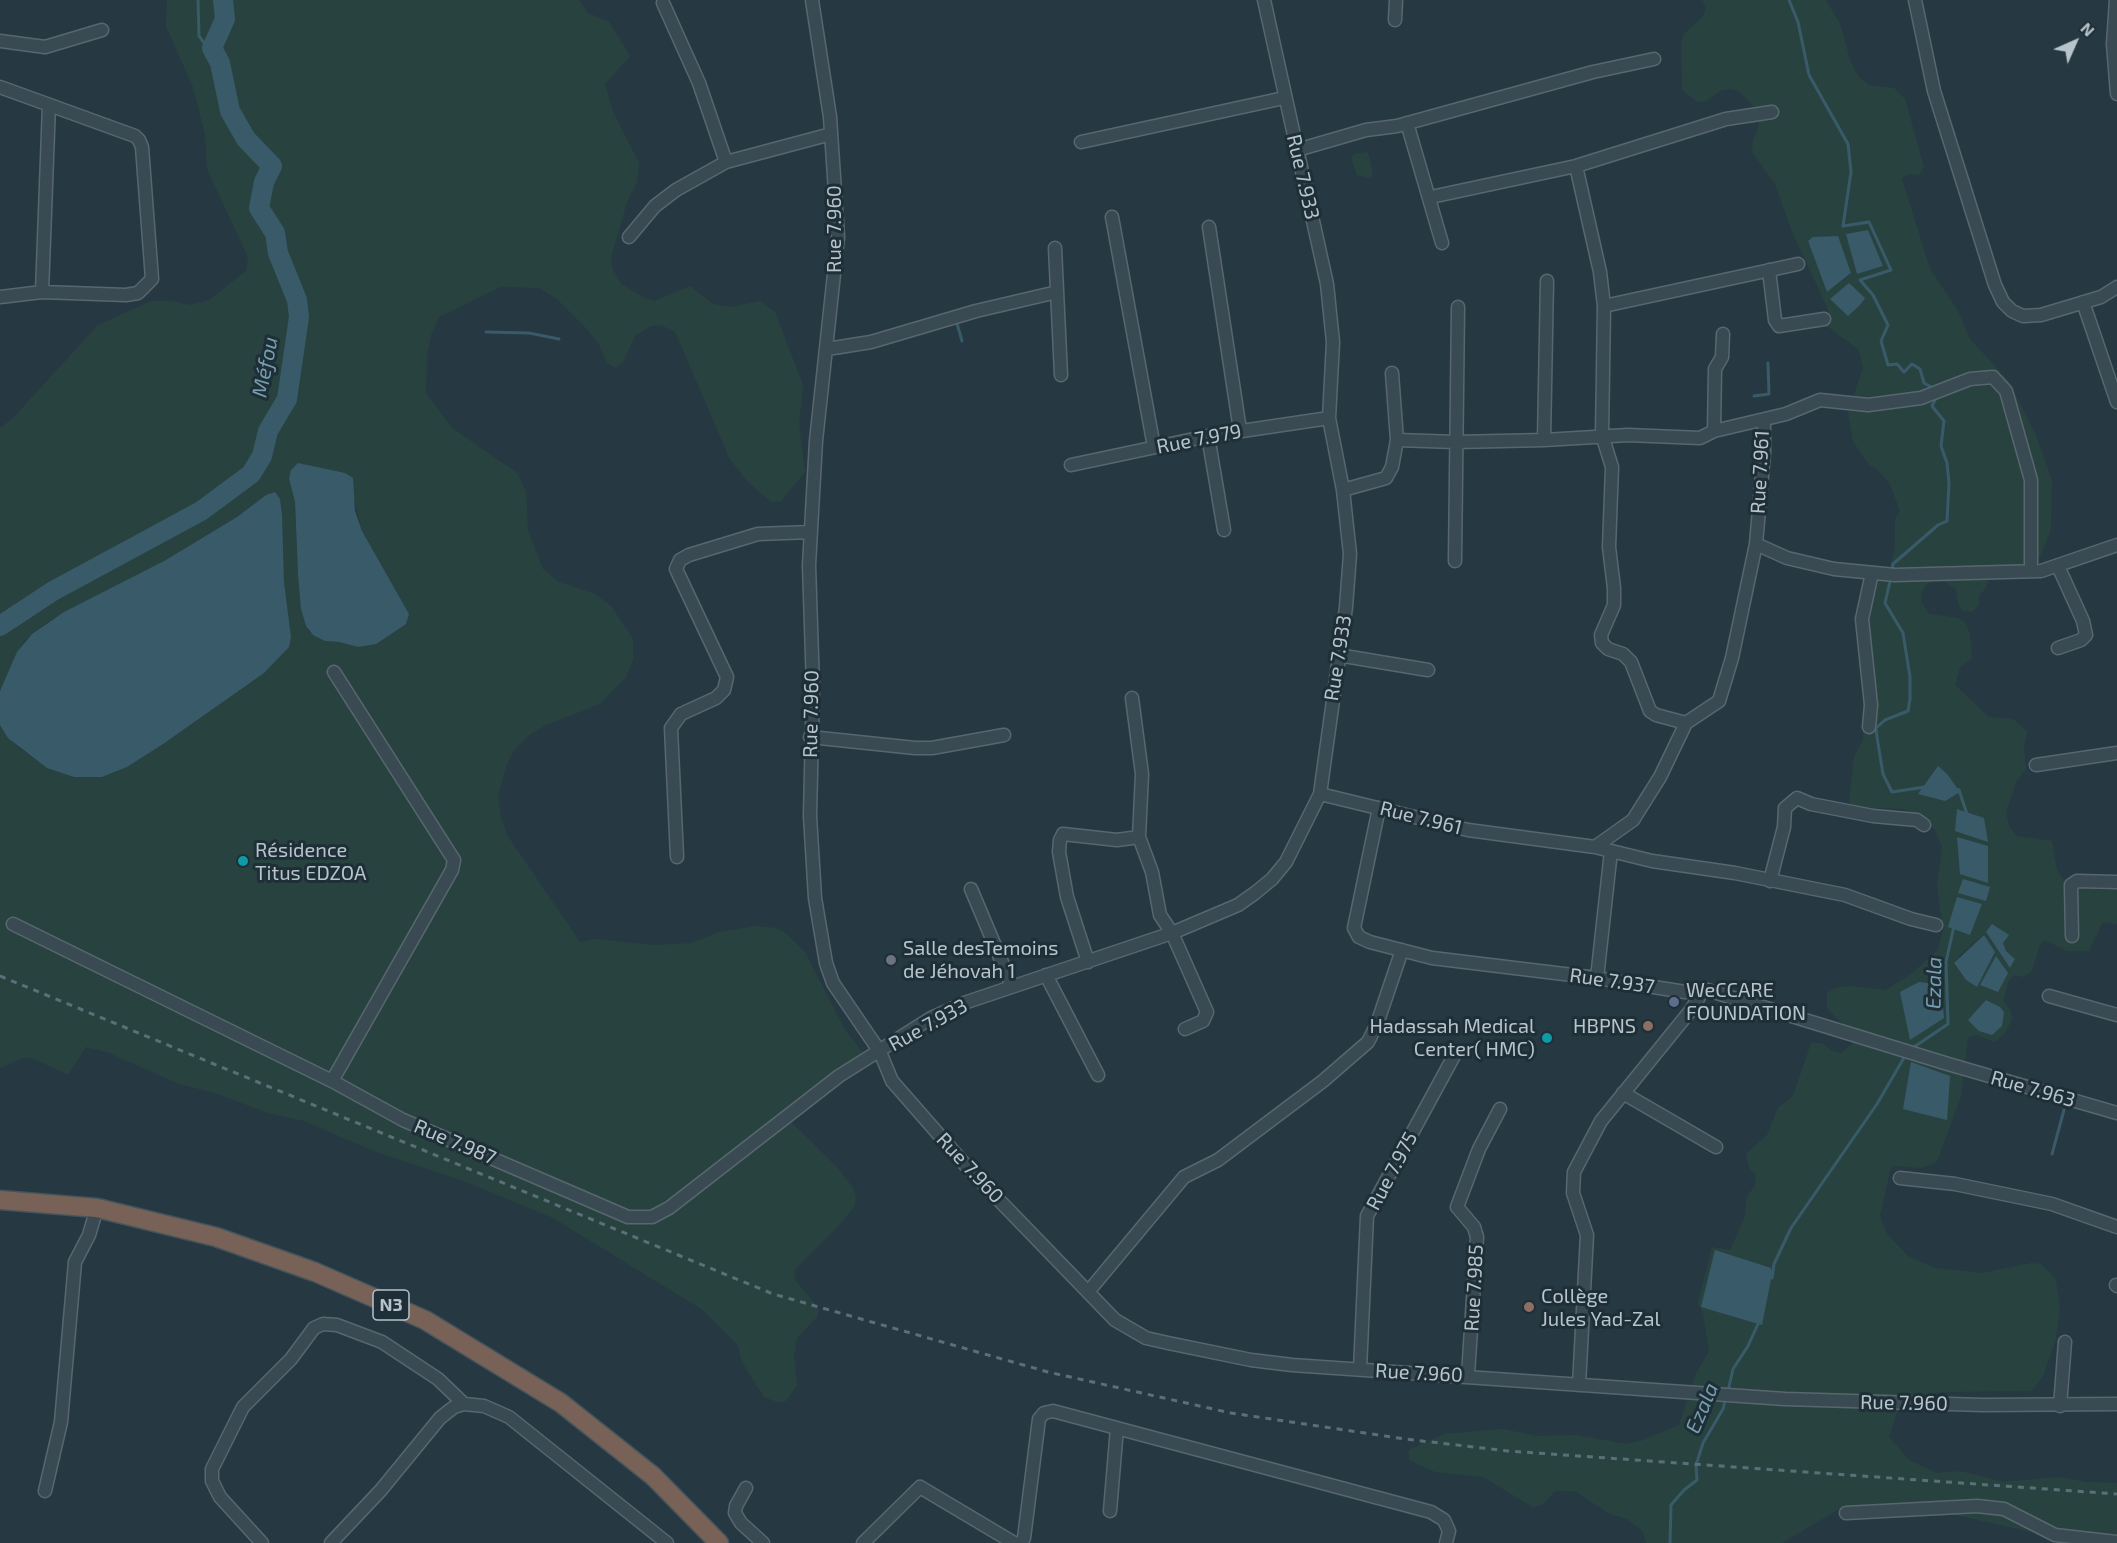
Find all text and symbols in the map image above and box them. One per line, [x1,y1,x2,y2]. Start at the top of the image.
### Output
north arrow [2045,12,2105,72]
text: N [2077,18,2099,40]
street label: Rue 7.933 [1282,132,1324,222]
street label: Rue 7.960 [822,185,846,273]
water label: Méfou [247,335,283,399]
street label: Rue 7.979 [1155,419,1243,459]
street label: Rue 7.961 [1746,430,1774,514]
street label: Rue 7.933 [1319,613,1357,703]
street label: Rue 7.960 [798,670,824,758]
street label: Rue 7.961 [1377,796,1465,840]
place label: Résidence Titus EDZOA [255,838,366,885]
marker: Résidence Titus EDZOA [236,854,250,868]
place label: Salle desTemoins de Jéhovah 1 [903,936,1059,983]
marker: Salle desTemoins de Jéhovah 1 [884,953,898,967]
water label: Ezala [1921,957,1947,1009]
street label: Rue 7.937 [1568,963,1656,999]
place label: WeCCARE FOUNDATION [1686,978,1806,1025]
street label: Rue 7.933 [884,994,972,1056]
marker: WeCCARE FOUNDATION [1667,995,1681,1009]
place label: Hadassah Medical Center( HMC) [1369,1014,1535,1061]
place label: HBPNS [1573,1014,1636,1038]
marker: HBPNS [1641,1019,1655,1033]
marker: Hadassah Medical Center( HMC) [1540,1031,1554,1045]
street label: Rue 7.963 [1988,1065,2078,1113]
street label: Rue 7.987 [410,1114,500,1170]
street label: Rue 7.960 [931,1128,1009,1208]
street label: Rue 7.975 [1361,1128,1423,1214]
street label: Rue 7.985 [1460,1244,1488,1332]
place label: Collège Jules Yad-Zal [1541,1284,1660,1331]
road number: N3 [373,1290,409,1320]
marker: Collège Jules Yad-Zal [1522,1300,1536,1314]
street label: Rue 7.960 [1375,1359,1463,1387]
water label: Ezala [1680,1379,1724,1437]
street label: Rue 7.960 [1860,1390,1948,1416]

